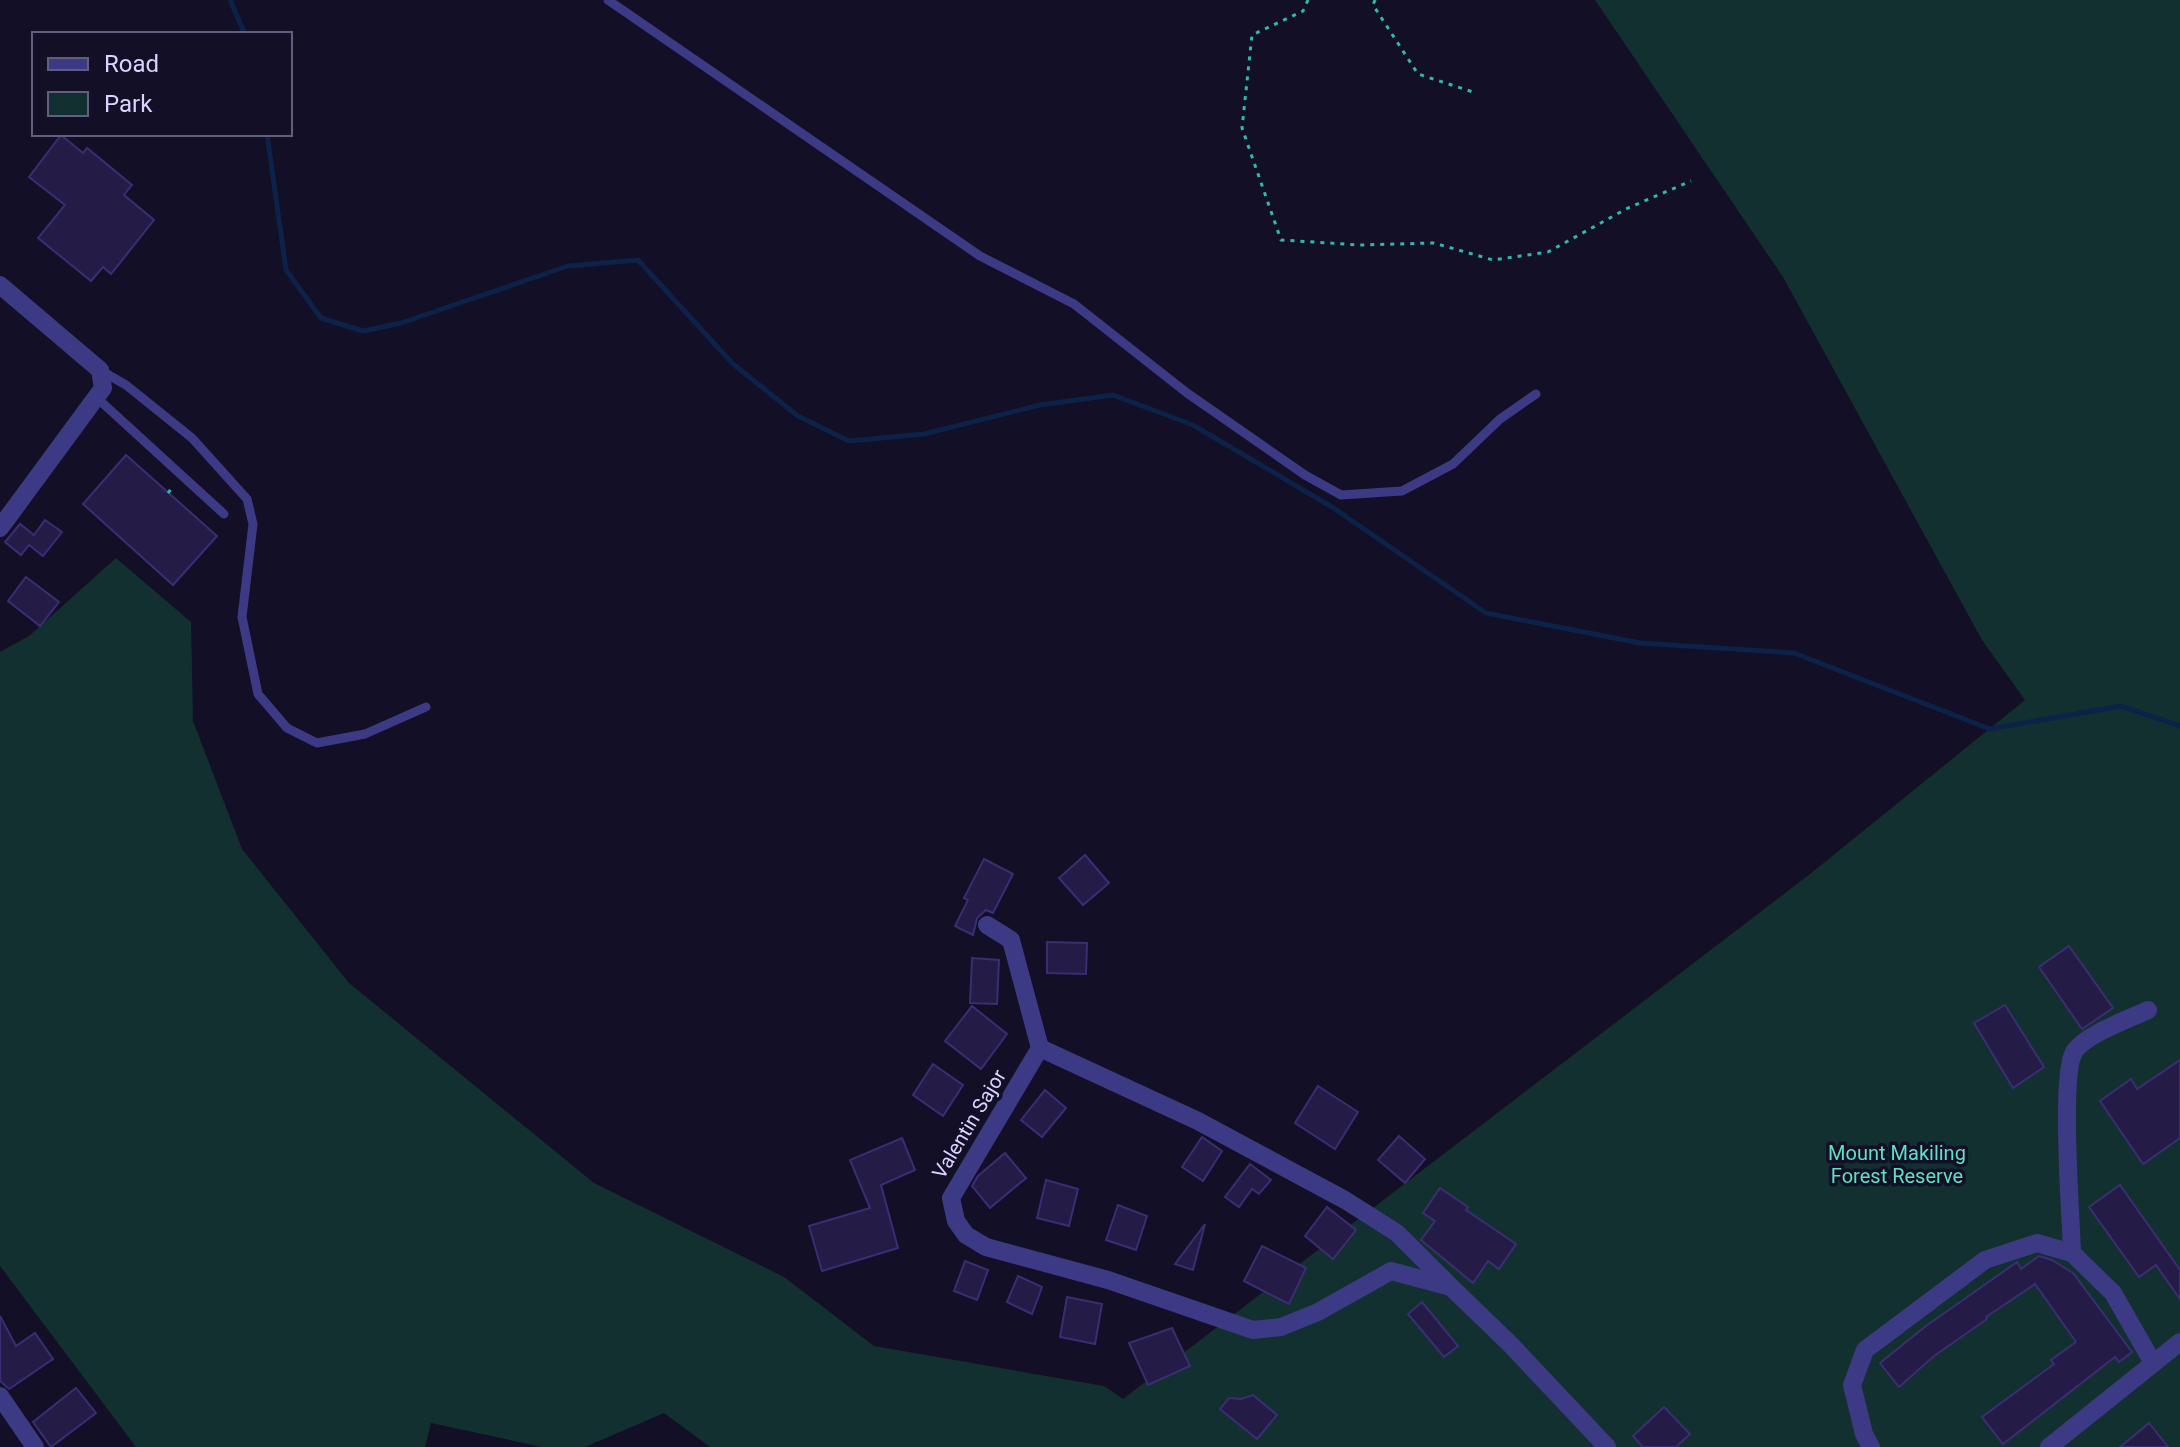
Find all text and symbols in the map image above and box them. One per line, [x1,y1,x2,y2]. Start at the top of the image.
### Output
legend [32,32,292,136]
text: Road [104,50,159,78]
text: Park [104,90,153,118]
street label: Valentin Sajor [927,1065,1011,1183]
park label: Mount Makiling Forest Reserve [1828,1141,1966,1188]

